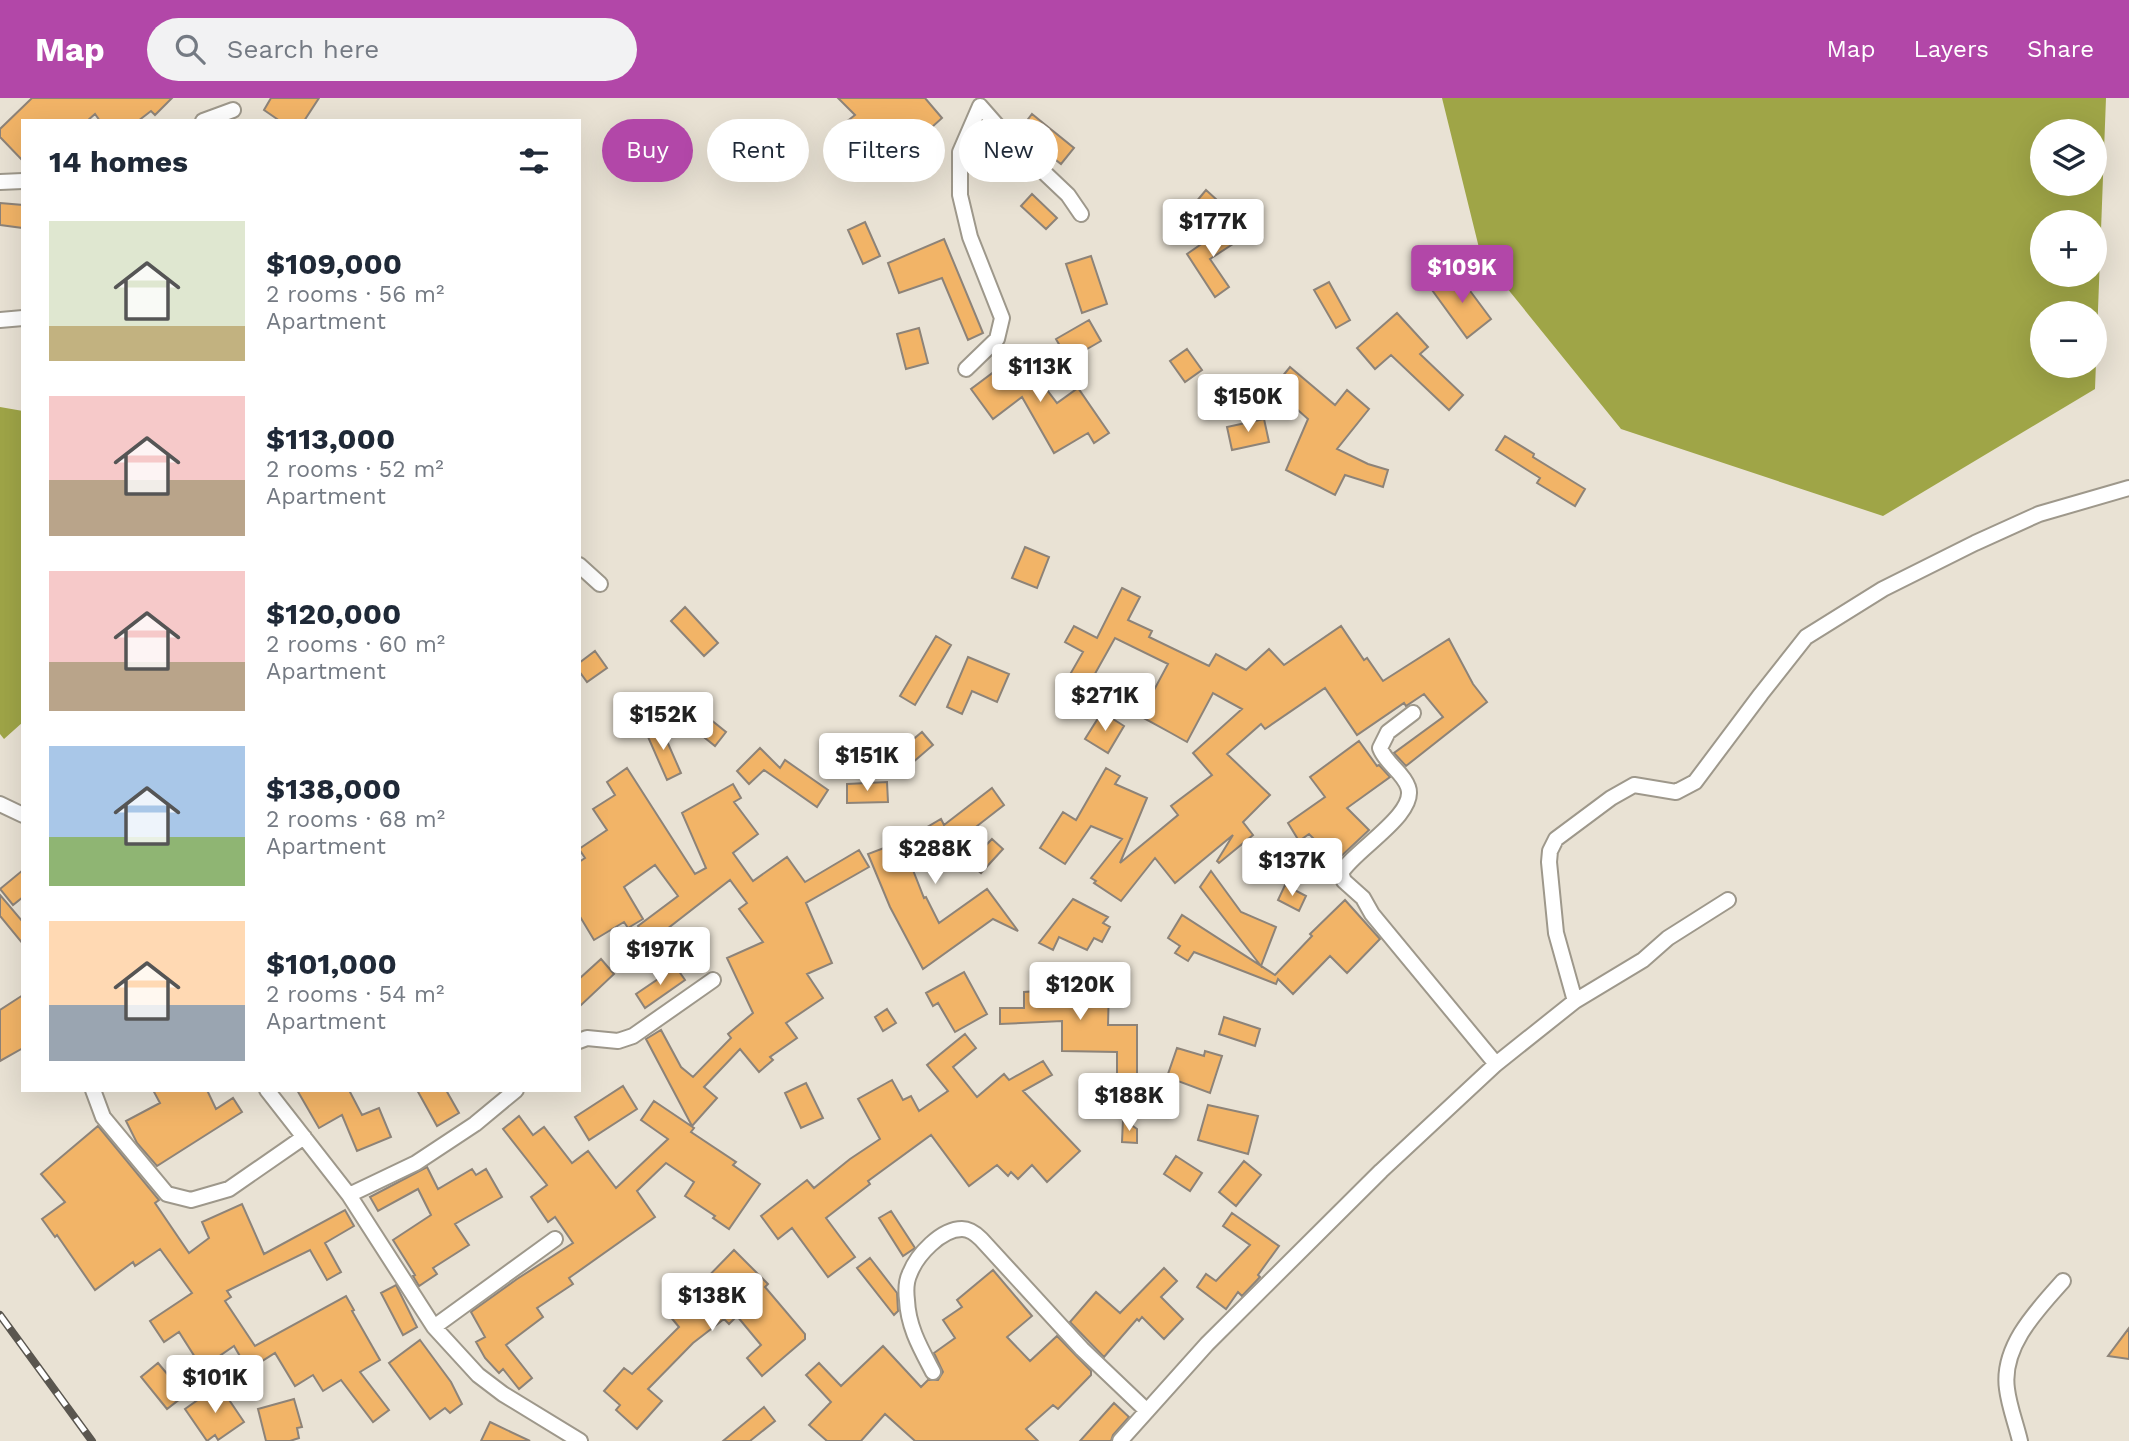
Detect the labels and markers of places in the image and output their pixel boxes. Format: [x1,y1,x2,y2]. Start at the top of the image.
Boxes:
pin: $177K [1164,200,1262,259]
pin: $109K [1413,246,1511,305]
pin: $113K [991,344,1089,404]
pin: $150K [1199,374,1297,434]
pin: $271K [1056,674,1154,733]
pin: $152K [614,692,712,752]
pin: $151K [818,734,916,793]
pin: $288K [886,826,984,886]
pin: $137K [1243,838,1341,898]
pin: $197K [611,928,709,987]
pin: $120K [1031,962,1129,1022]
pin: $188K [1080,1074,1178,1133]
pin: $138K [663,1274,761,1333]
pin: $101K [166,1356,264,1415]

